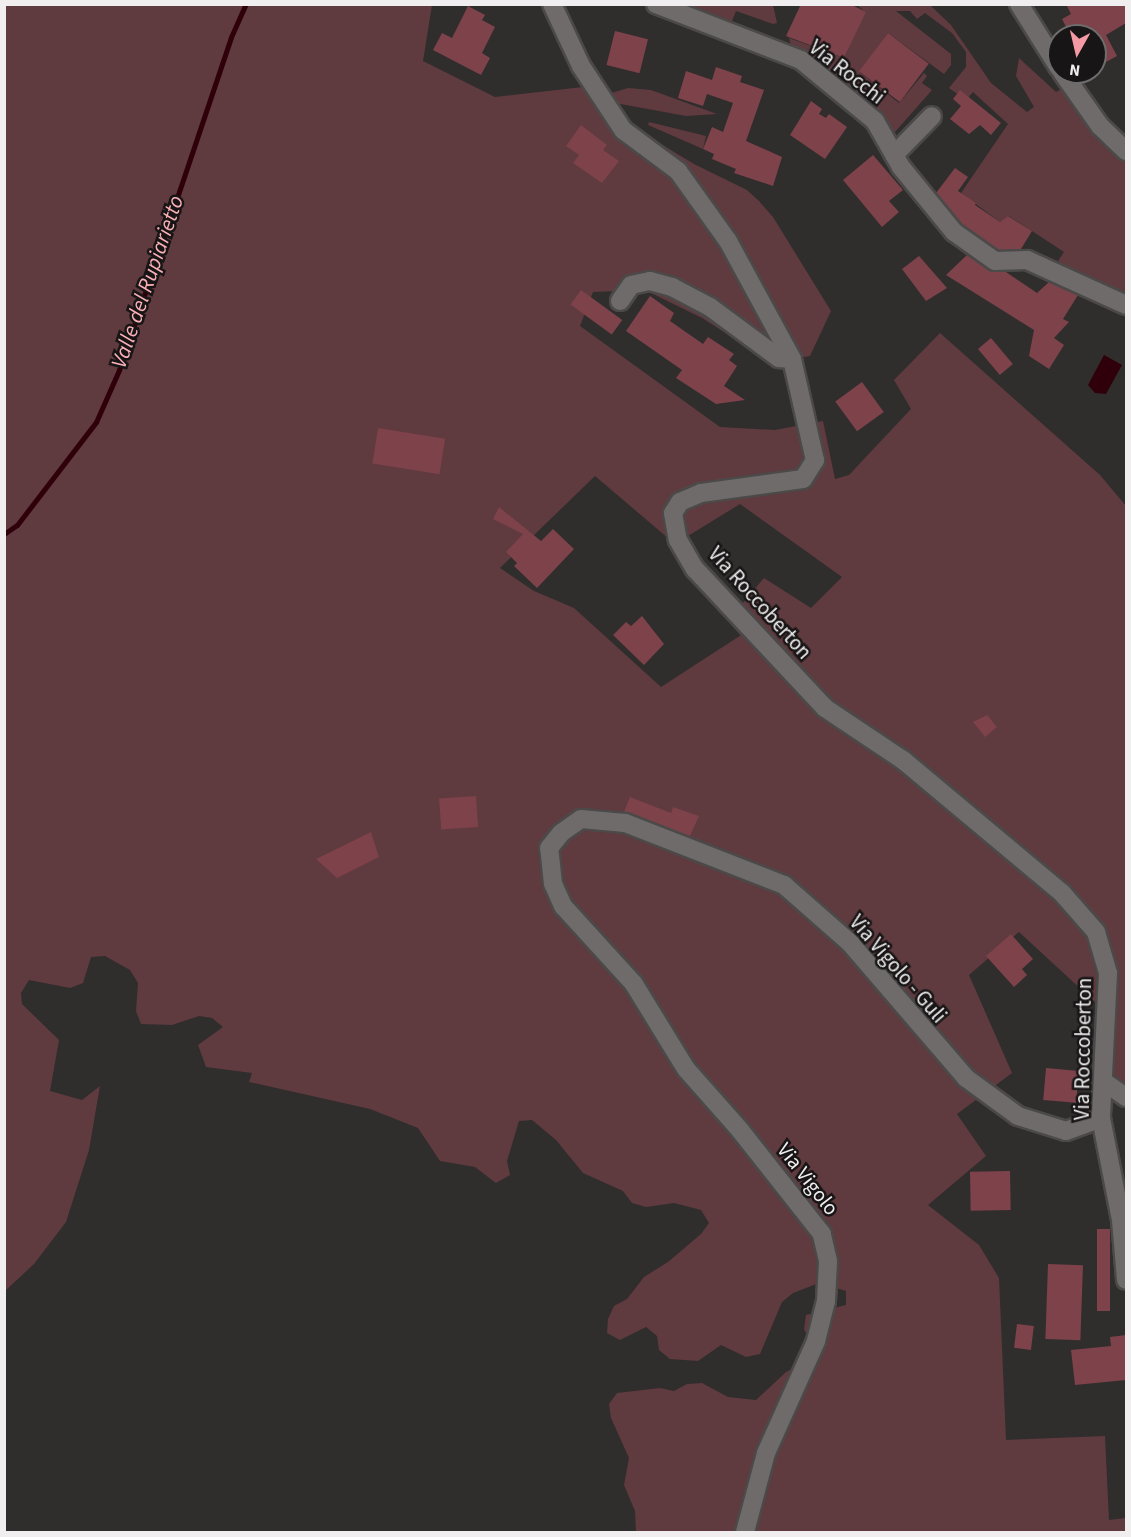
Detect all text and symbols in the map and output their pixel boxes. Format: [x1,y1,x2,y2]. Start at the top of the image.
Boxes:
north arrow [1047,24,1107,84]
street label: Via Rocchi [804,35,890,109]
text: N [1068,58,1082,81]
water label: Valle del Rupiarietto [106,192,190,372]
street label: Via Roccoberton [703,542,817,664]
street label: Via Vigolo - Guli [844,910,952,1028]
street label: Via Roccoberton [1069,978,1097,1120]
street label: Via Vigolo [772,1138,844,1220]

